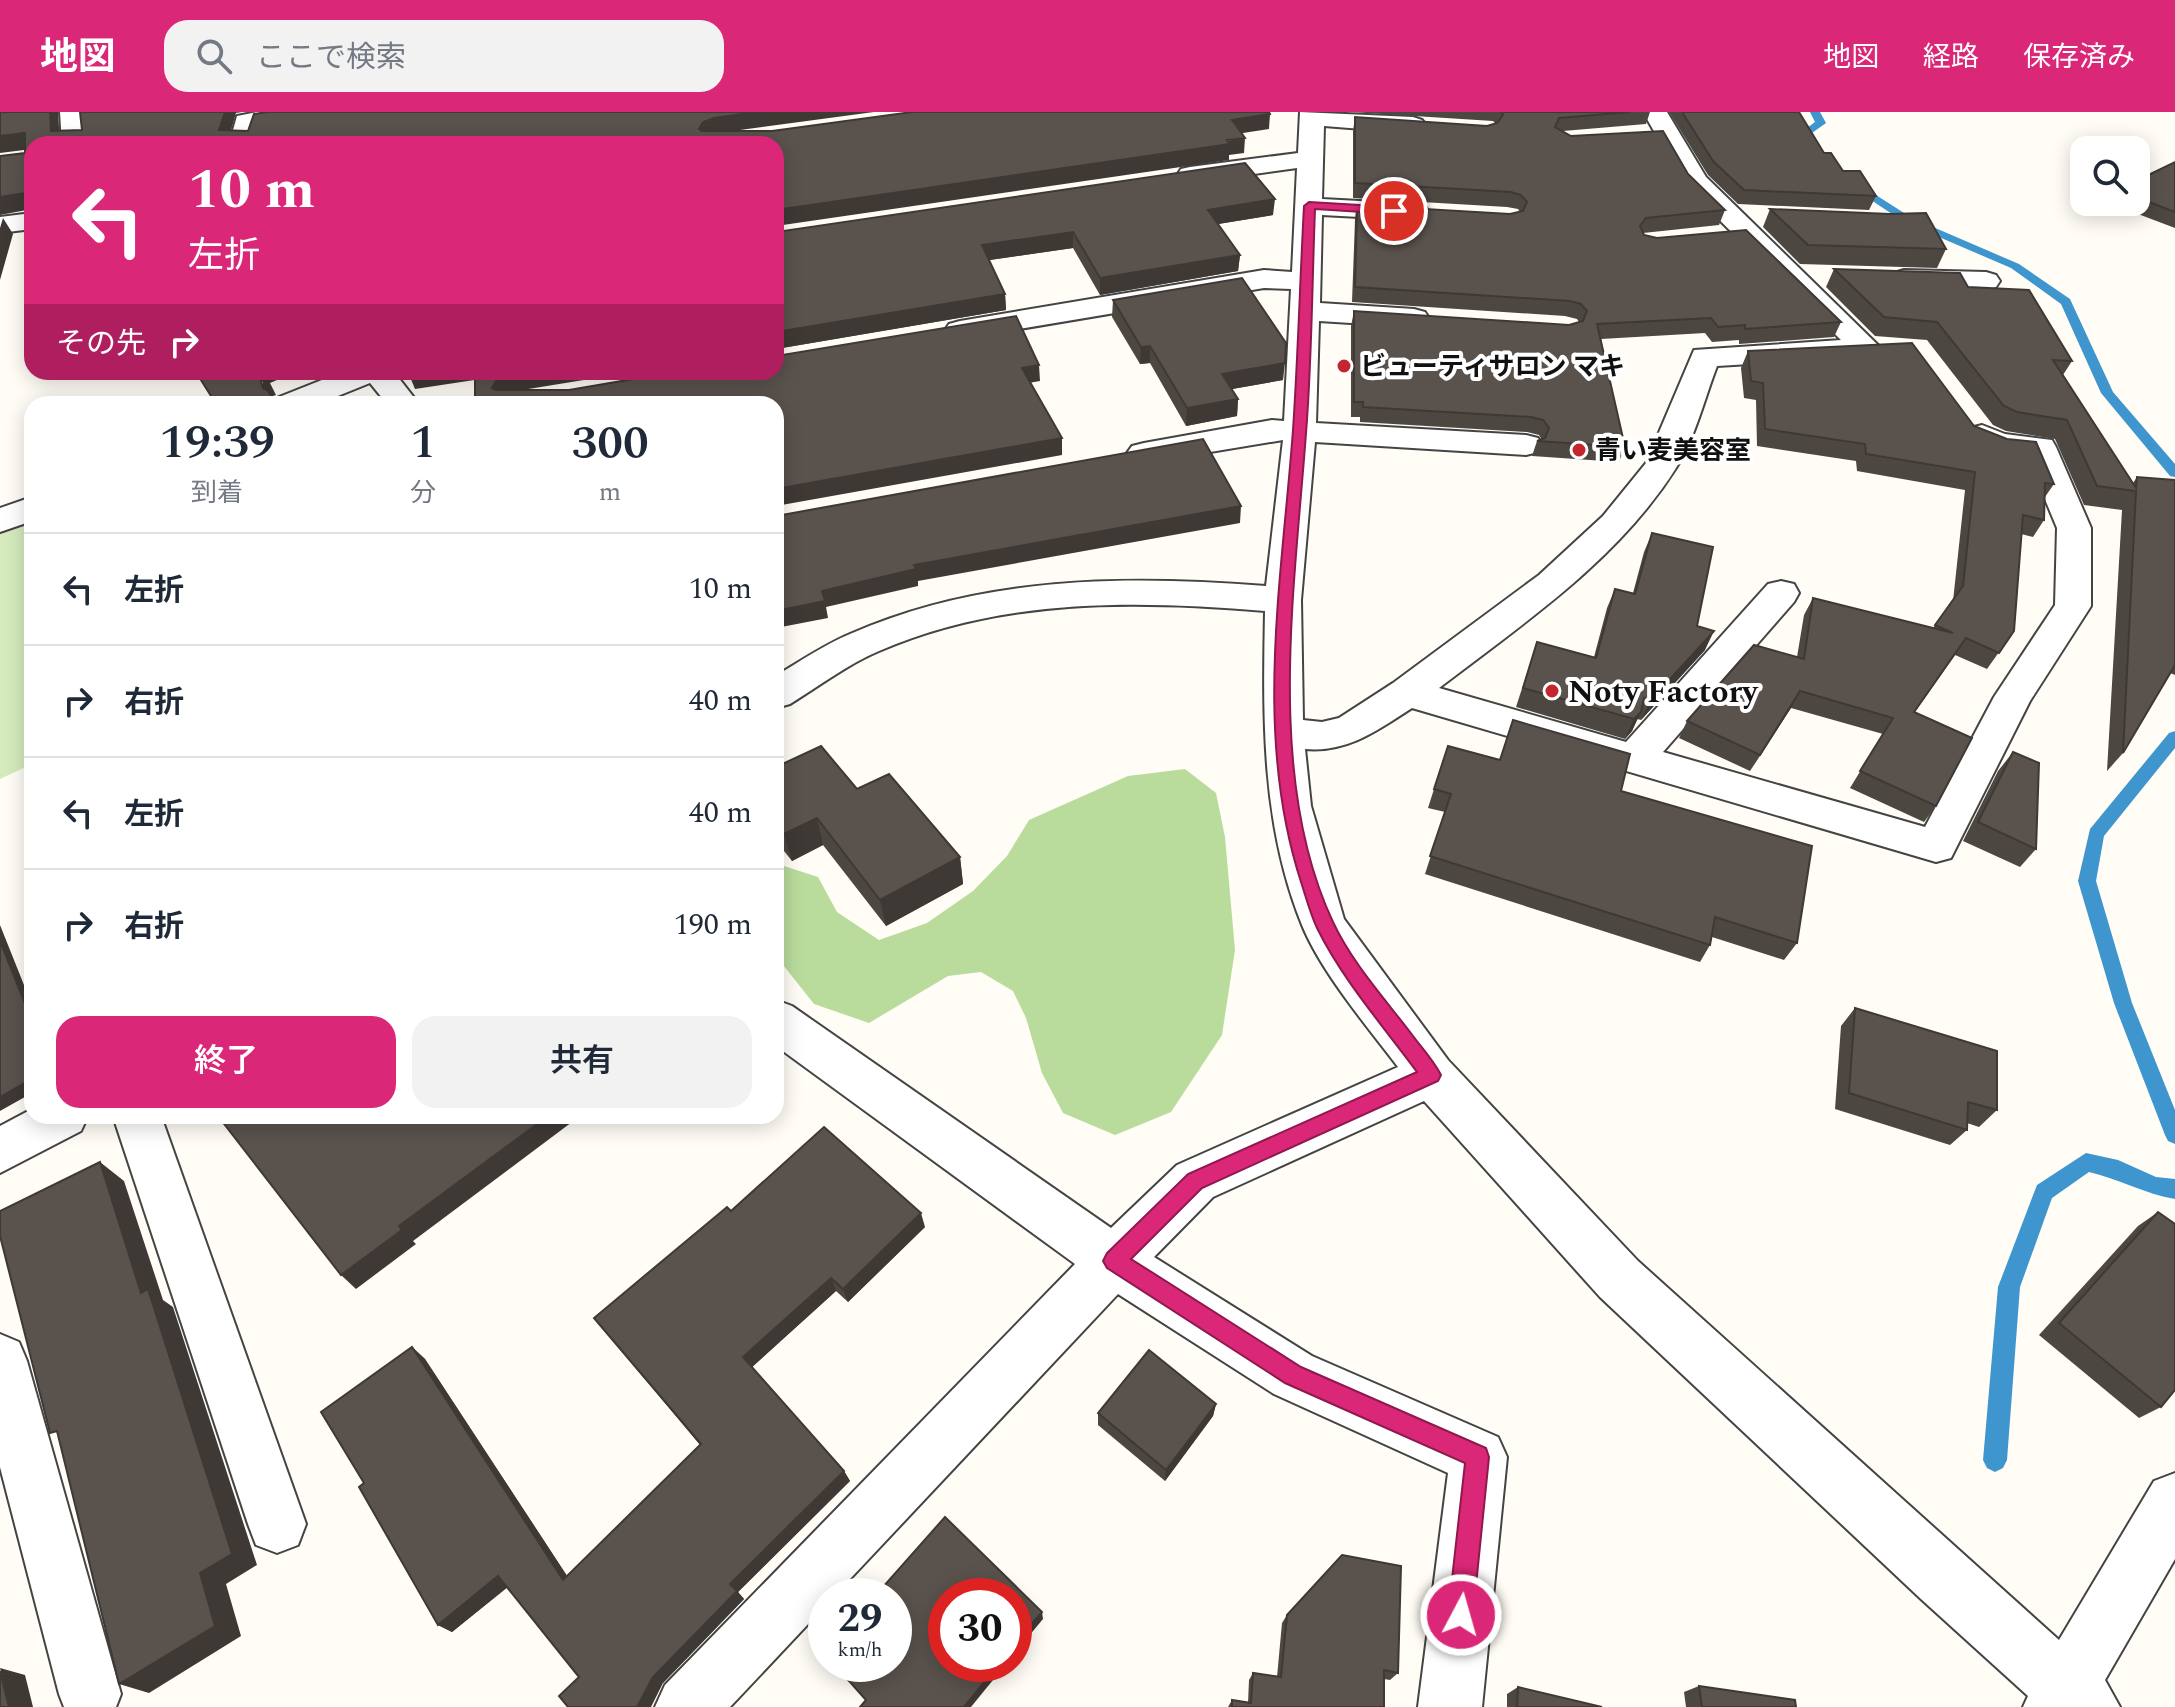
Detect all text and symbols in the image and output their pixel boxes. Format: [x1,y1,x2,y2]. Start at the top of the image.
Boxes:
search box [164,20,724,92]
text: 地図 [40,29,116,87]
icon: search [192,34,236,78]
text: ここで検索 [256,35,406,81]
text: 地図 [1823,36,1879,79]
text: 経路 [1923,36,1979,79]
text: 保存済み [2023,36,2135,79]
map controls [2070,136,2150,216]
button: search [2070,136,2150,216]
text: 10 m [188,148,315,233]
icon: left [56,168,160,272]
pin [1360,177,1428,245]
icon: arrive [1372,189,1416,233]
text: 左折 [188,229,260,284]
icon: right [162,320,206,364]
text: その先 [56,321,146,367]
place label: ビューティサロン マキ [1360,347,1625,387]
marker: ビューティサロン マキ [1335,357,1353,375]
text: 19:39 [159,406,275,479]
text: 1 [410,406,436,479]
text: 300 [571,407,649,480]
place label: 青い麦美容室 [1595,431,1751,471]
marker: 青い麦美容室 [1570,441,1588,459]
text: m [599,472,621,512]
text: 到着 [191,473,243,513]
text: 分 [410,473,436,513]
text: 10 m [689,566,752,612]
icon: left [56,567,100,611]
text: 左折 [124,568,184,614]
place label: Noty Factory [1568,668,1759,717]
text: 40 m [689,678,752,724]
icon: right [56,679,100,723]
text: 右折 [124,680,184,726]
marker: Noty Factory [1543,682,1561,700]
text: 40 m [689,790,752,836]
icon: left [56,791,100,835]
text: 左折 [124,792,184,838]
text: 190 m [674,902,752,948]
icon: right [56,903,100,947]
text: 右折 [124,904,184,950]
button: 終了 [56,1016,396,1108]
button: 共有 [412,1016,752,1108]
position arrow [1419,1573,1503,1657]
speed limit sign: 30 [928,1578,1032,1682]
text: 29 [838,1589,882,1650]
text: km/h [838,1635,883,1665]

